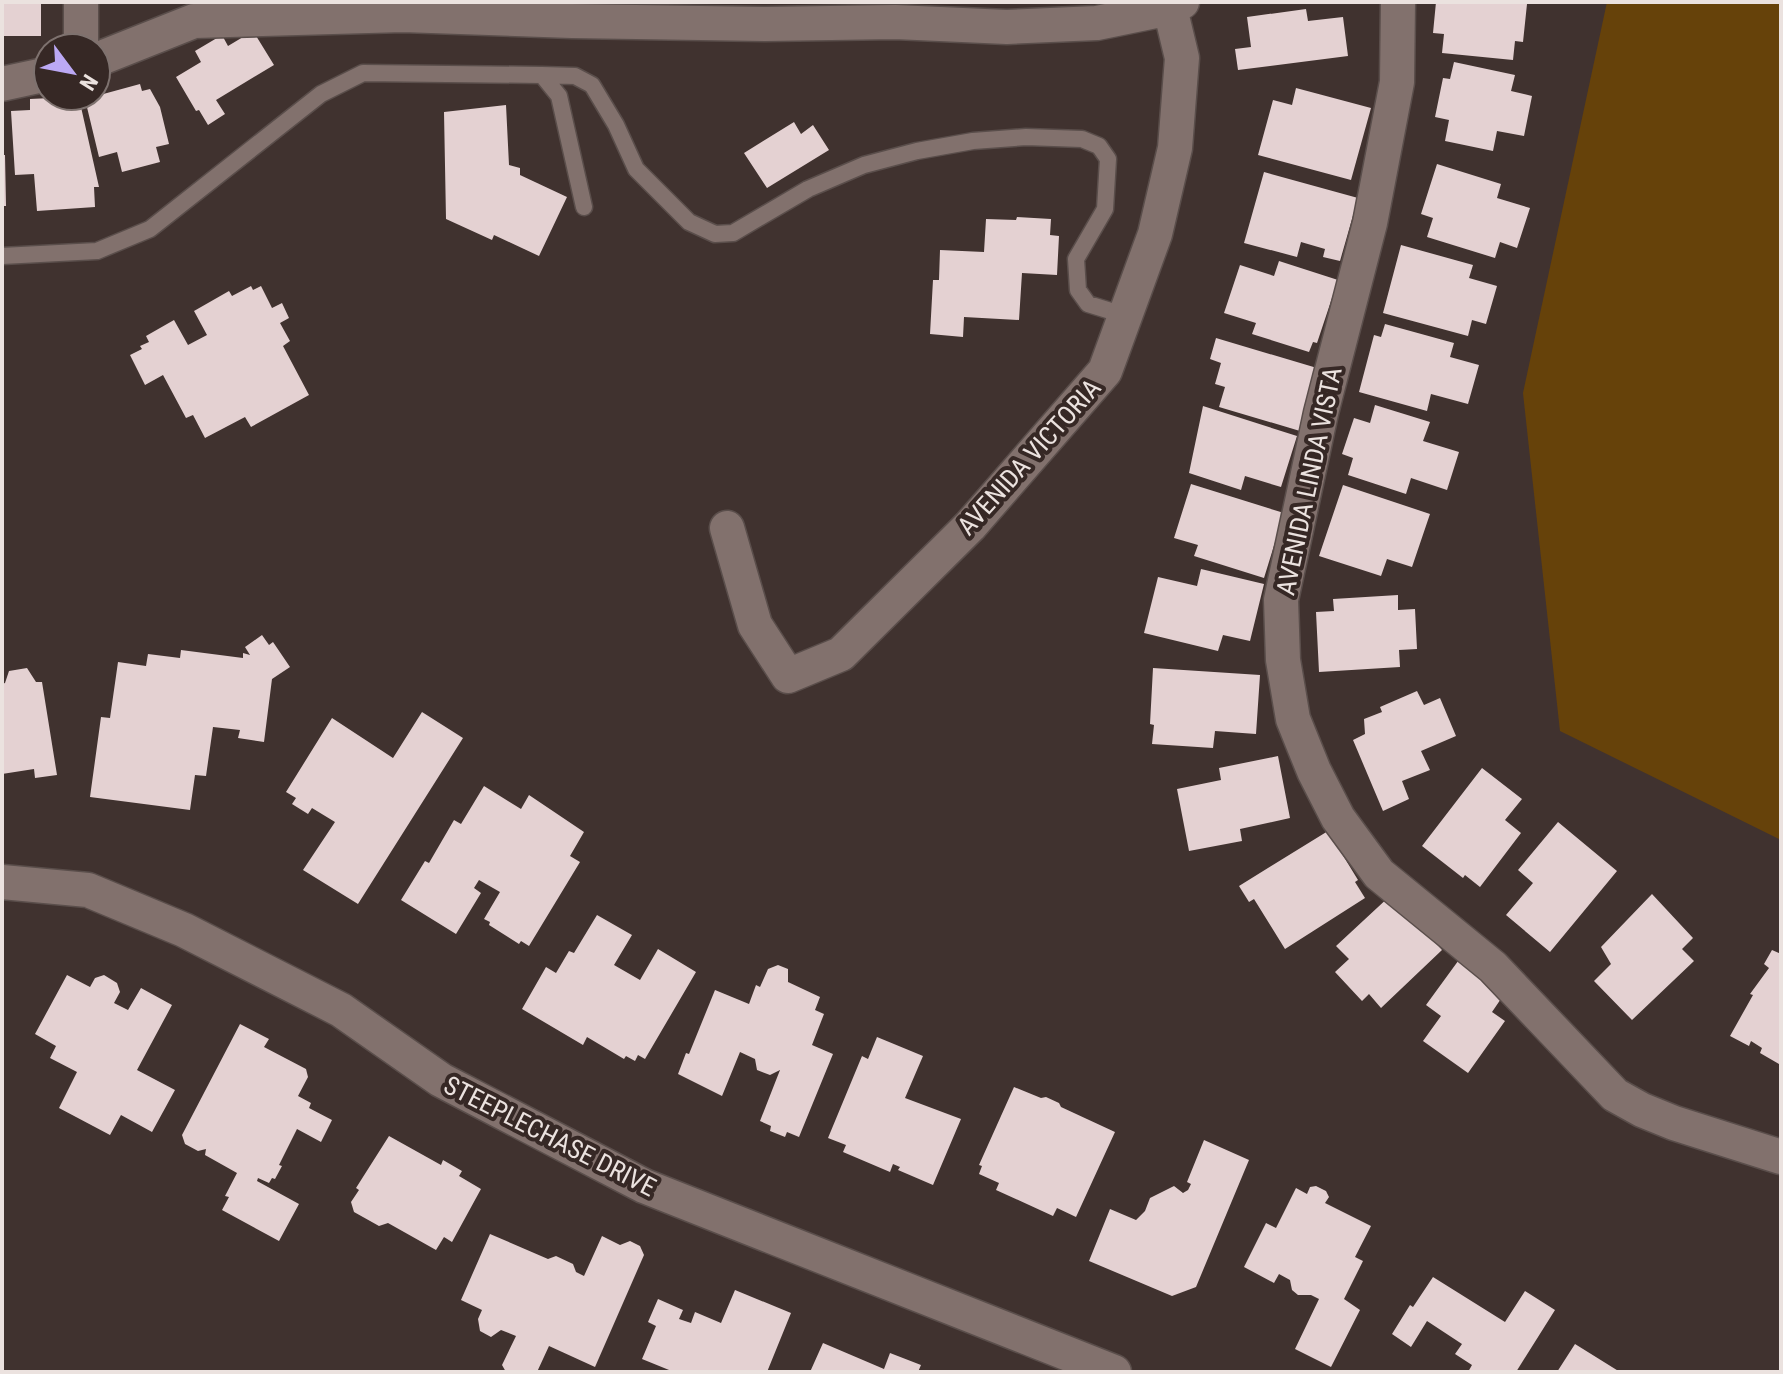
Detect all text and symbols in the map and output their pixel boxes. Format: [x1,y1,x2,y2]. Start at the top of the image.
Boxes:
north arrow [32,32,112,112]
text: N [74,70,103,95]
street label: AVENIDA LINDA VISTA [1270,364,1348,598]
street label: AVENIDA VICTORIA [951,373,1107,541]
street label: STEEPLECHASE DRIVE [439,1070,661,1202]

